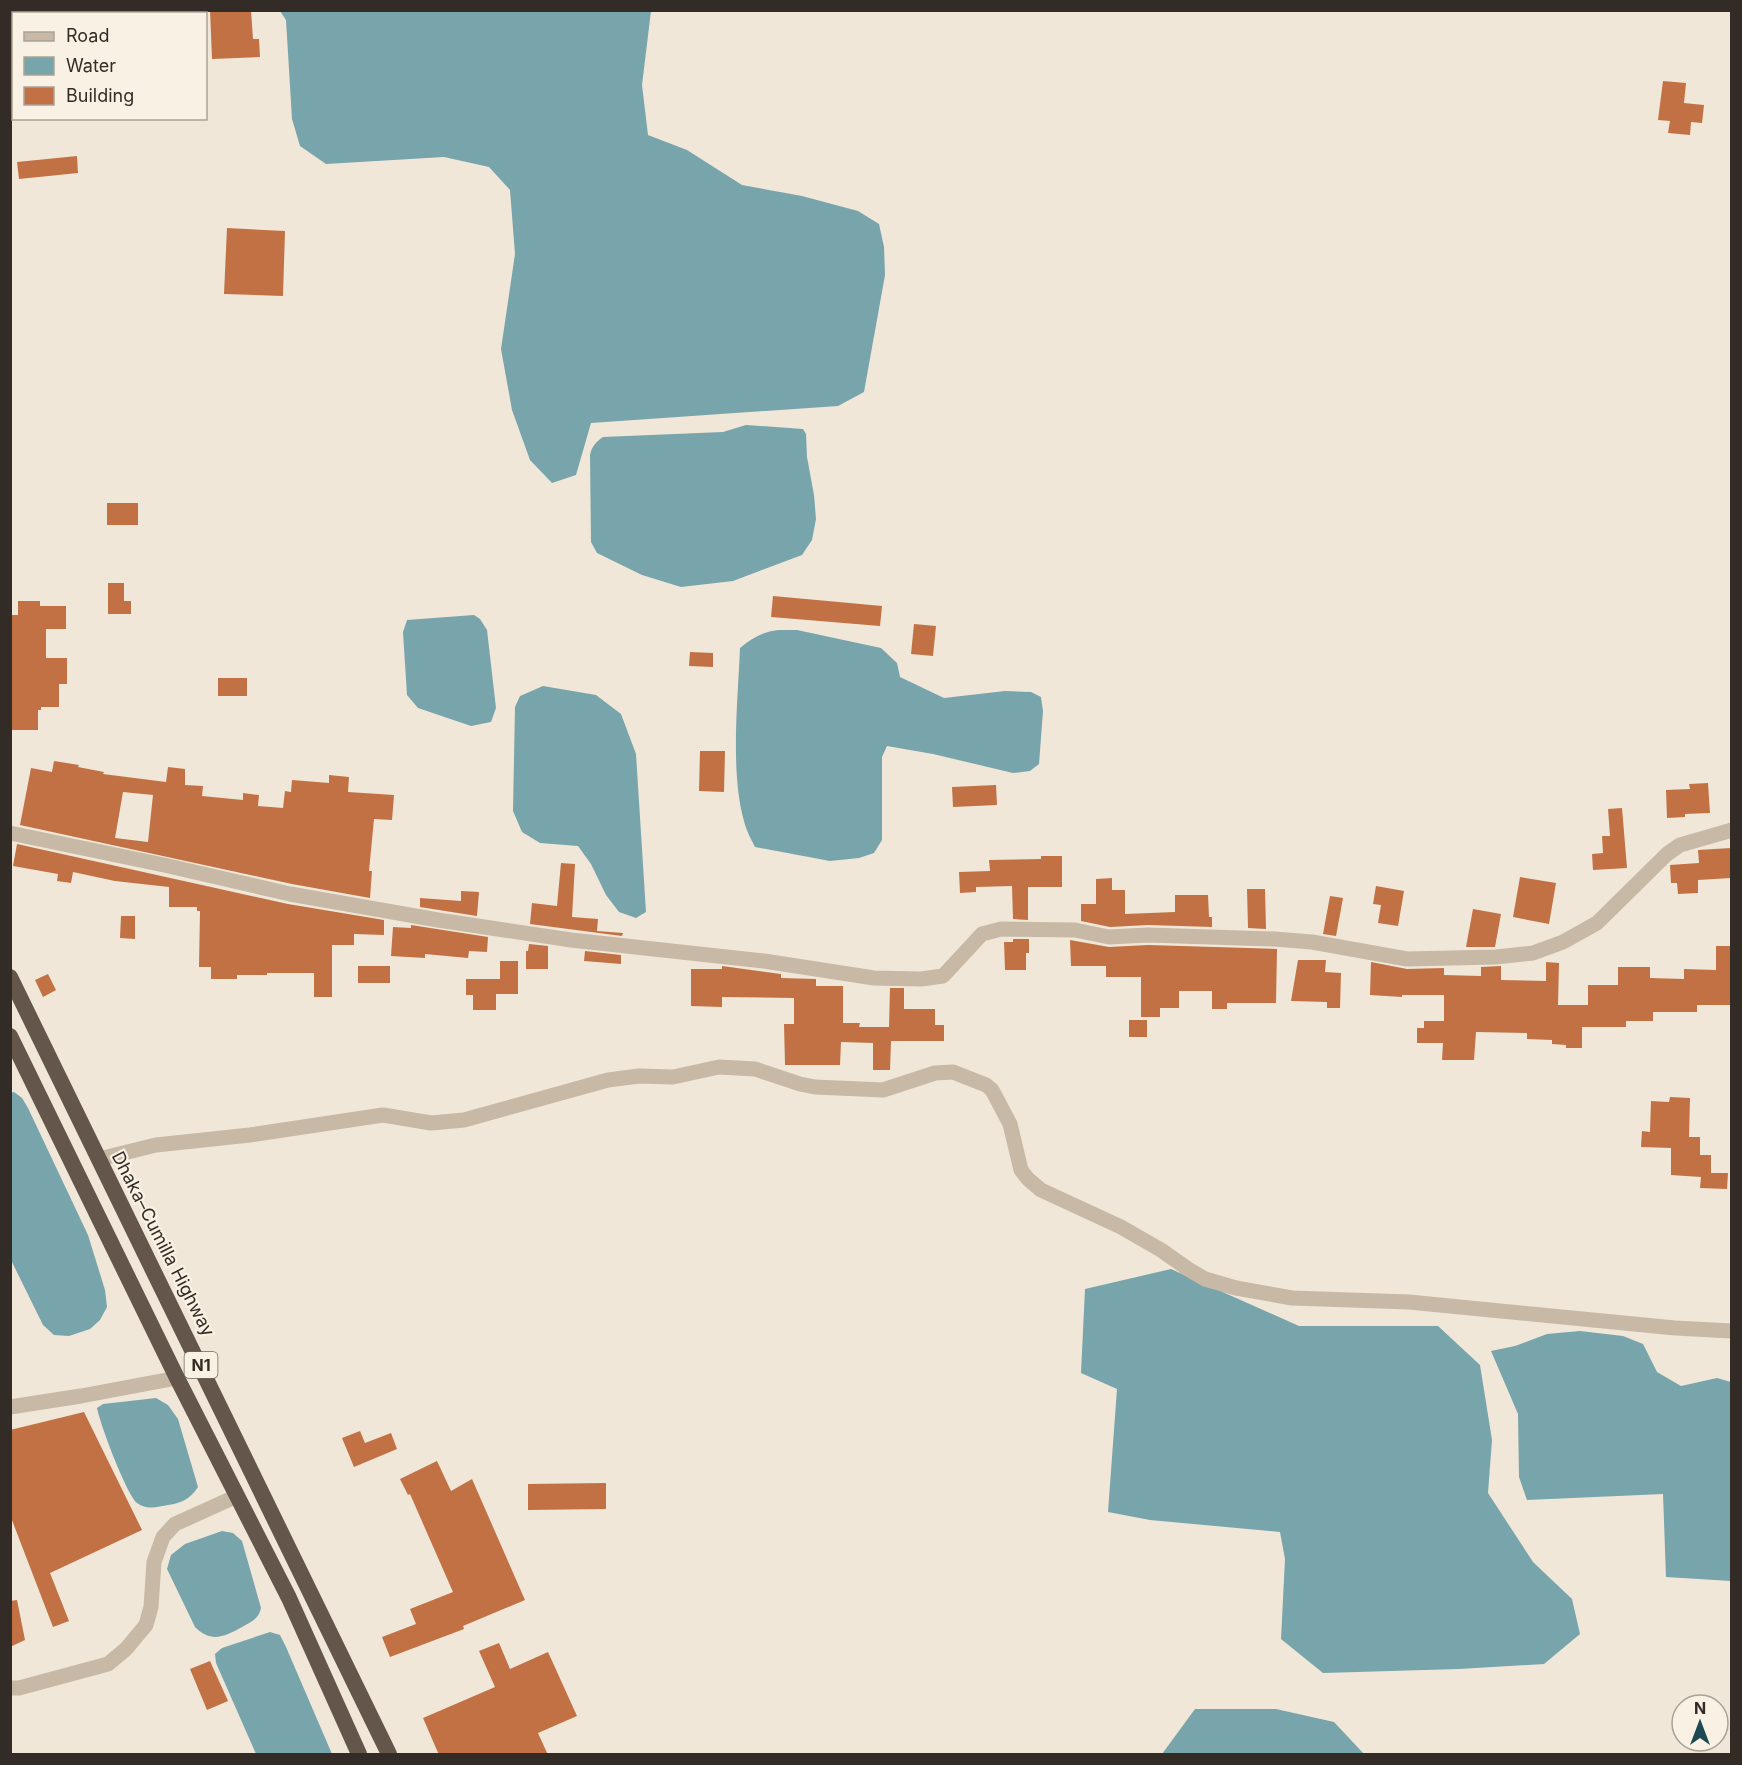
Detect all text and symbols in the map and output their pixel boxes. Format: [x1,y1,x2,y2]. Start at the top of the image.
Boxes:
legend [12,12,207,120]
text: Road [66,25,109,46]
text: Water [66,55,116,76]
text: Building [66,85,134,106]
street label: Dhaka–Cumilla Highway [108,1148,219,1340]
road number: N1 [184,1352,218,1378]
north arrow [1670,1693,1730,1753]
text: N [1694,1698,1706,1718]

